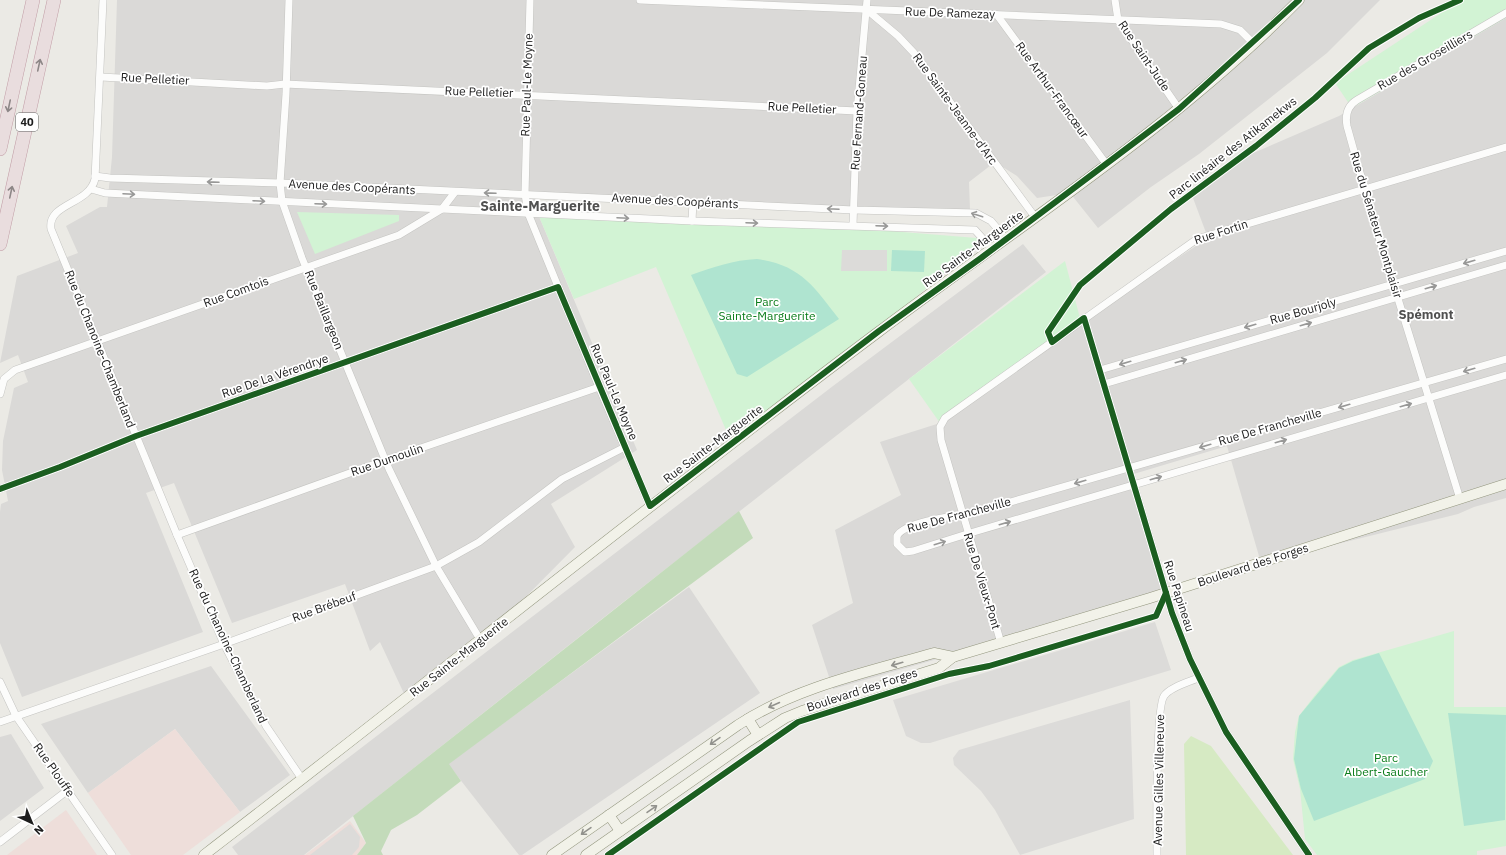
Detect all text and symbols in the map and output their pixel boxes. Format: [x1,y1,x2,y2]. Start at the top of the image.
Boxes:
street label: Rue De Ramezay [905,3,995,22]
street label: Rue Saint-Jude [1115,18,1174,94]
street label: Rue des Groseilliers [1375,26,1475,93]
street label: Rue Paul-Le Moyne [517,33,536,137]
street label: Rue Arthur-Francœur [1012,39,1093,141]
street label: Rue Sainte-Jeanne-d'Arc [910,50,1001,167]
street label: Rue Fernand-Goneau [847,55,870,171]
one-way arrow [36,59,44,72]
street label: Rue Pelletier [120,69,190,88]
street label: Rue Pelletier [444,83,514,100]
street label: Parc linéaire des Atikamekws [1166,93,1300,202]
street label: Rue Pelletier [767,98,837,117]
one-way arrow [5,100,13,113]
road number: 40 [16,113,38,131]
street label: Rue du Sénateur Montplaisir [1347,150,1406,301]
street label: Avenue des Coopérants [288,176,416,197]
one-way arrow [207,178,220,186]
one-way arrow [8,186,16,199]
one-way arrow [484,189,497,197]
street label: Avenue des Coopérants [611,190,739,211]
one-way arrow [122,191,135,198]
district label: Sainte-Marguerite [480,197,600,215]
one-way arrow [252,198,265,205]
one-way arrow [314,200,327,207]
one-way arrow [827,205,840,212]
street label: Rue Sainte-Marguerite [919,207,1026,290]
one-way arrow [970,211,983,218]
one-way arrow [616,214,629,221]
street label: Rue Fortin [1192,216,1250,247]
one-way arrow [745,219,758,226]
one-way arrow [875,223,888,230]
one-way arrow [1462,259,1475,266]
street label: Rue du Chanoine-Chamberland [62,268,139,430]
street label: Rue Baillargeon [302,268,347,352]
street label: Rue Comtois [201,273,271,310]
one-way arrow [1424,283,1437,290]
park label: Parc Sainte-Marguerite [719,294,816,323]
street label: Rue Bourjoly [1268,294,1338,327]
district label: Spémont [1398,306,1454,323]
one-way arrow [1299,320,1312,327]
one-way arrow [1244,323,1257,330]
street label: Rue Paul-Le Moyne [587,341,642,443]
street label: Rue De La Vérendrye [219,350,331,401]
one-way arrow [1175,357,1188,364]
one-way arrow [1119,360,1132,367]
one-way arrow [1462,367,1475,374]
street label: Rue Sainte-Marguerite [660,401,766,486]
one-way arrow [1399,401,1412,408]
one-way arrow [1337,403,1350,410]
street label: Rue De Francheville [1216,404,1324,448]
one-way arrow [1274,437,1287,444]
street label: Rue Dumoulin [349,440,425,479]
one-way arrow [1199,443,1212,450]
one-way arrow [1149,474,1162,481]
one-way arrow [1074,479,1087,486]
street label: Rue De Francheville [905,493,1013,536]
one-way arrow [998,519,1011,526]
street label: Rue De Vieux-Pont [961,531,1004,631]
one-way arrow [934,539,947,546]
street label: Boulevard des Forges [1196,539,1310,590]
street label: Rue Papineau [1161,558,1198,633]
street label: Rue du Chanoine-Chamberland [186,566,271,725]
street label: Rue Brébeuf [290,588,358,625]
street label: Rue Sainte-Marguerite [406,613,511,700]
one-way arrow [891,661,904,668]
street label: Boulevard des Forges [805,664,919,715]
one-way arrow [768,701,780,709]
street label: Avenue Gilles Villeneuve [1150,713,1167,846]
one-way arrow [710,736,721,745]
street label: Rue Plouffe [30,740,79,800]
park label: Parc Albert-Gaucher [1344,750,1428,779]
north arrow [12,803,52,843]
one-way arrow [646,805,657,813]
text: N [31,822,47,838]
one-way arrow [581,827,592,835]

